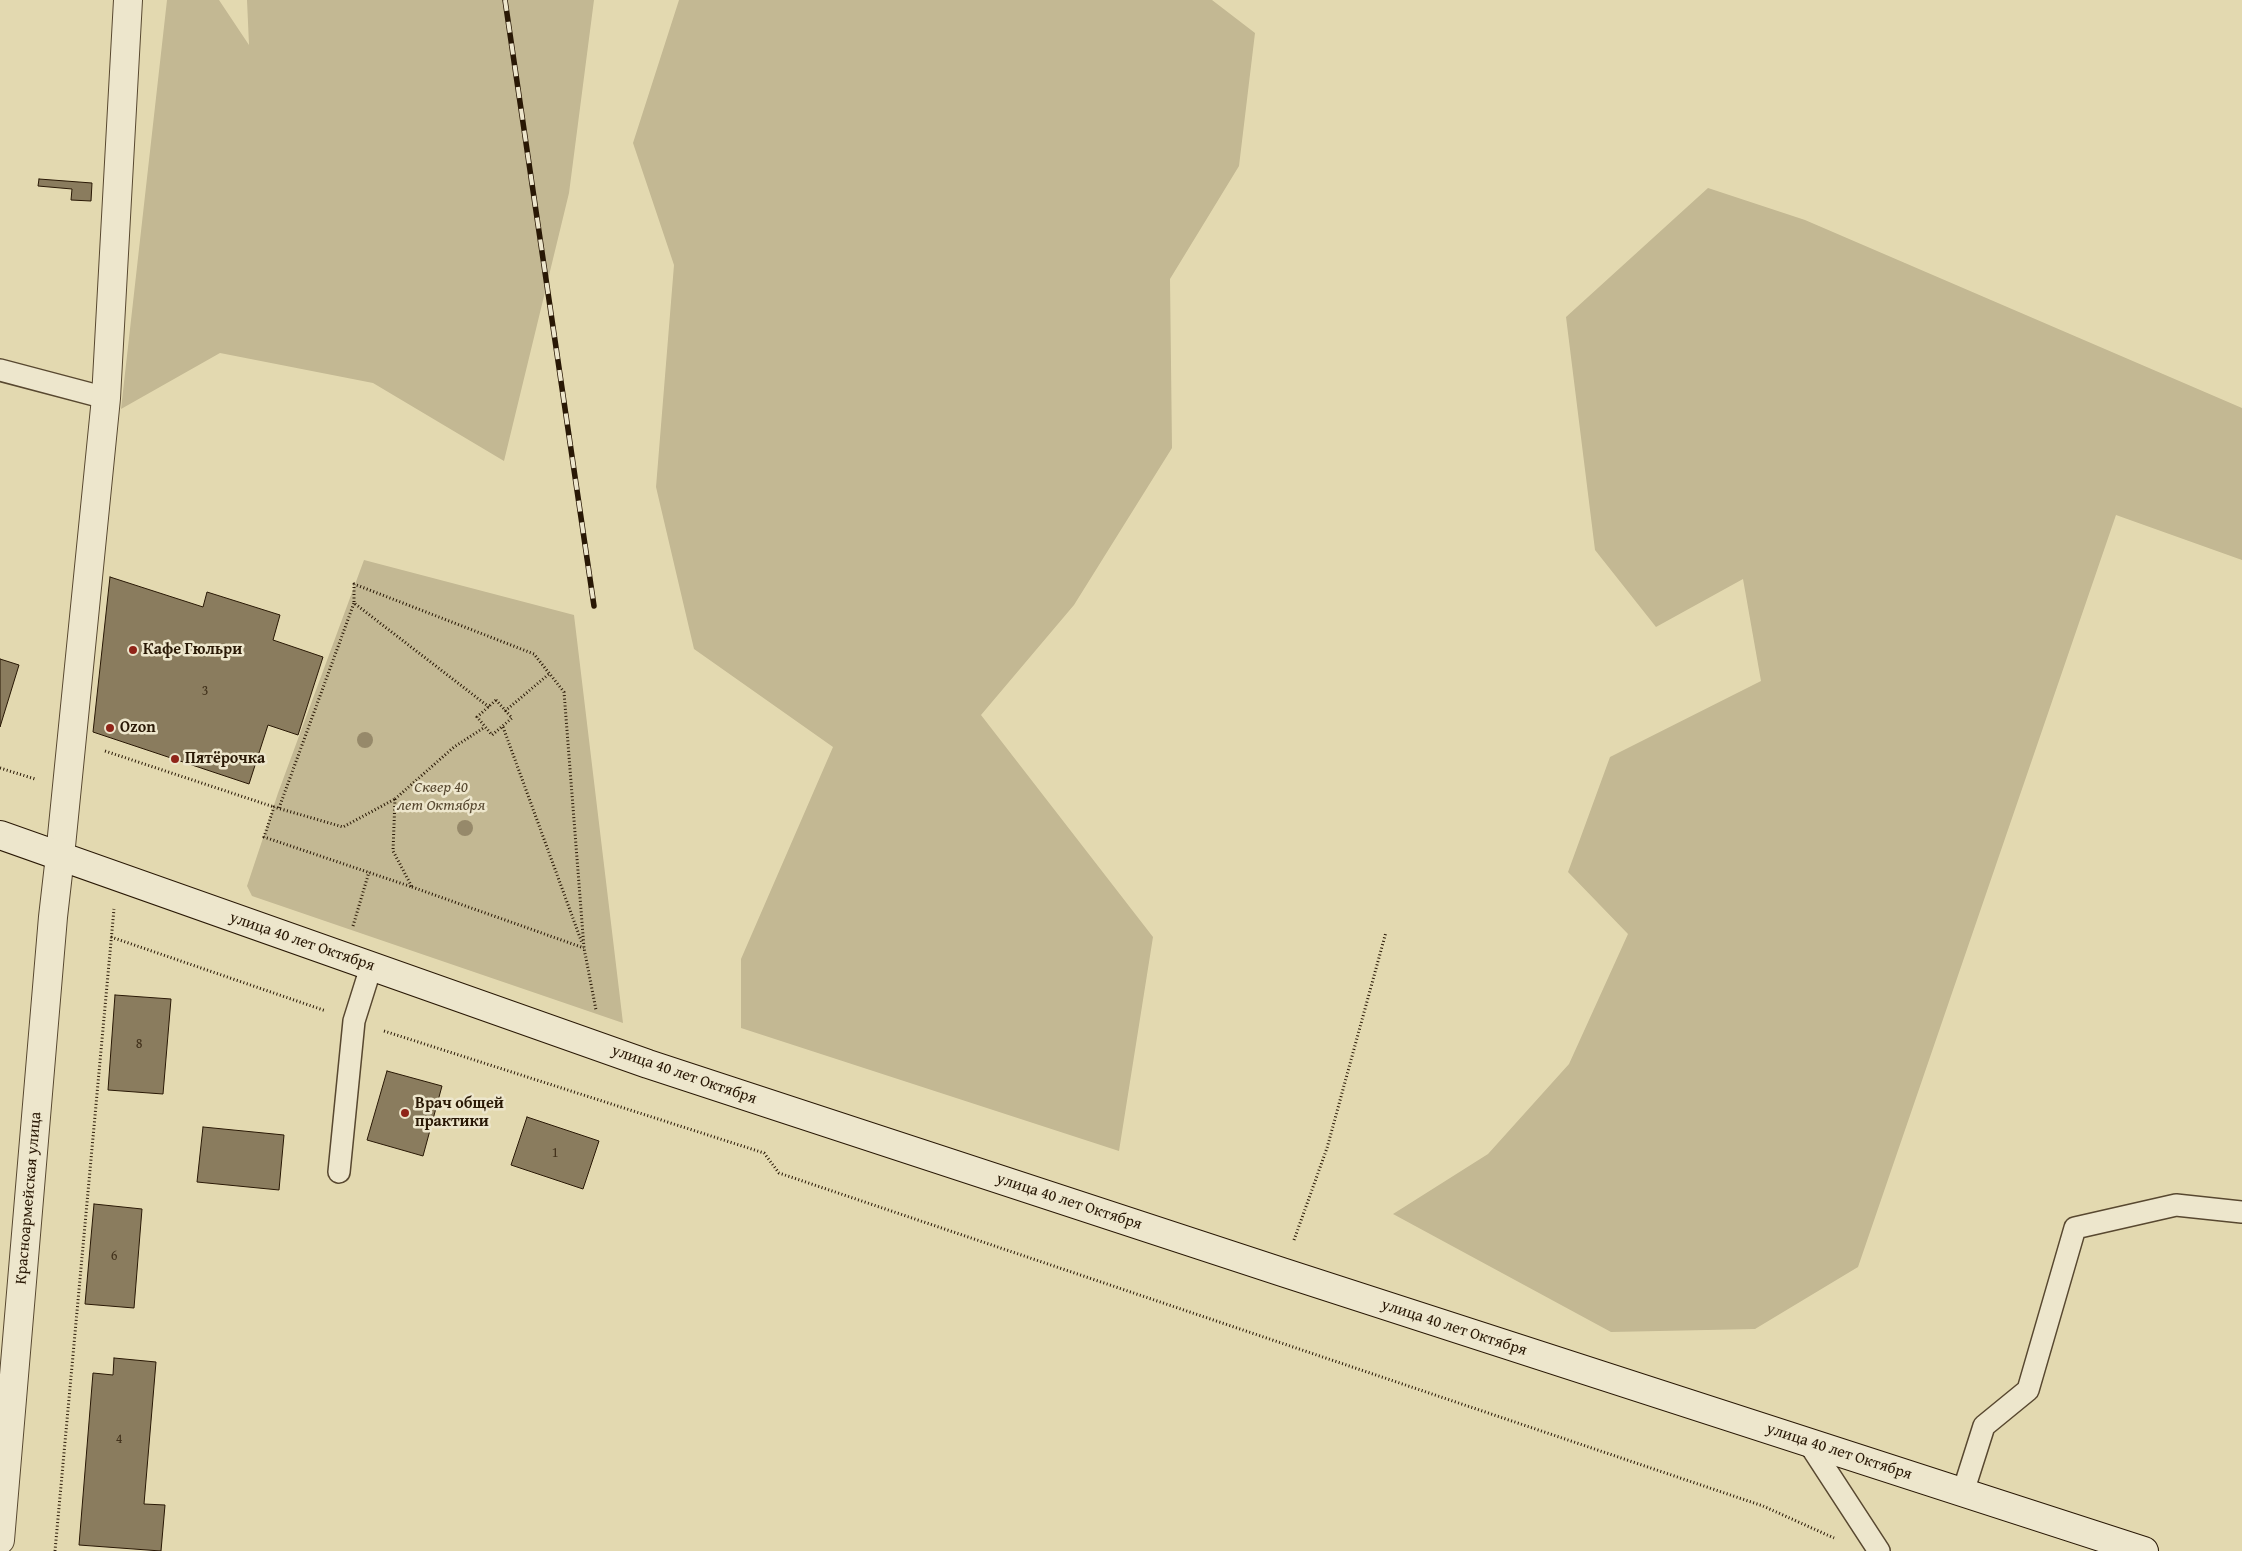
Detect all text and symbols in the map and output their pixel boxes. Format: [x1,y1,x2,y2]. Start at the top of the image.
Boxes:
place label: Кафе Гюльри [143,640,242,660]
marker: Кафе Гюльри [127,644,139,656]
house number: 3 [202,683,208,699]
place label: Ozon [120,718,156,738]
marker: Ozon [104,722,116,734]
place label: Пятёрочка [185,749,265,769]
marker: Пятёрочка [169,753,181,765]
park label: Сквер 40 лет Октября [397,778,485,816]
street label: улица 40 лет Октября [227,908,377,976]
house number: 8 [136,1036,142,1052]
street label: улица 40 лет Октября [609,1041,759,1109]
place label: Врач общей практики [415,1094,504,1132]
marker: Врач общей практики [399,1107,411,1119]
street label: Красноармейская улица [12,1111,46,1285]
house number: 1 [552,1145,558,1161]
street label: улица 40 лет Октября [994,1169,1144,1235]
house number: 6 [111,1248,117,1264]
street label: улица 40 лет Октября [1379,1295,1529,1361]
street label: улица 40 лет Октября [1764,1419,1914,1485]
house number: 4 [116,1431,122,1447]

